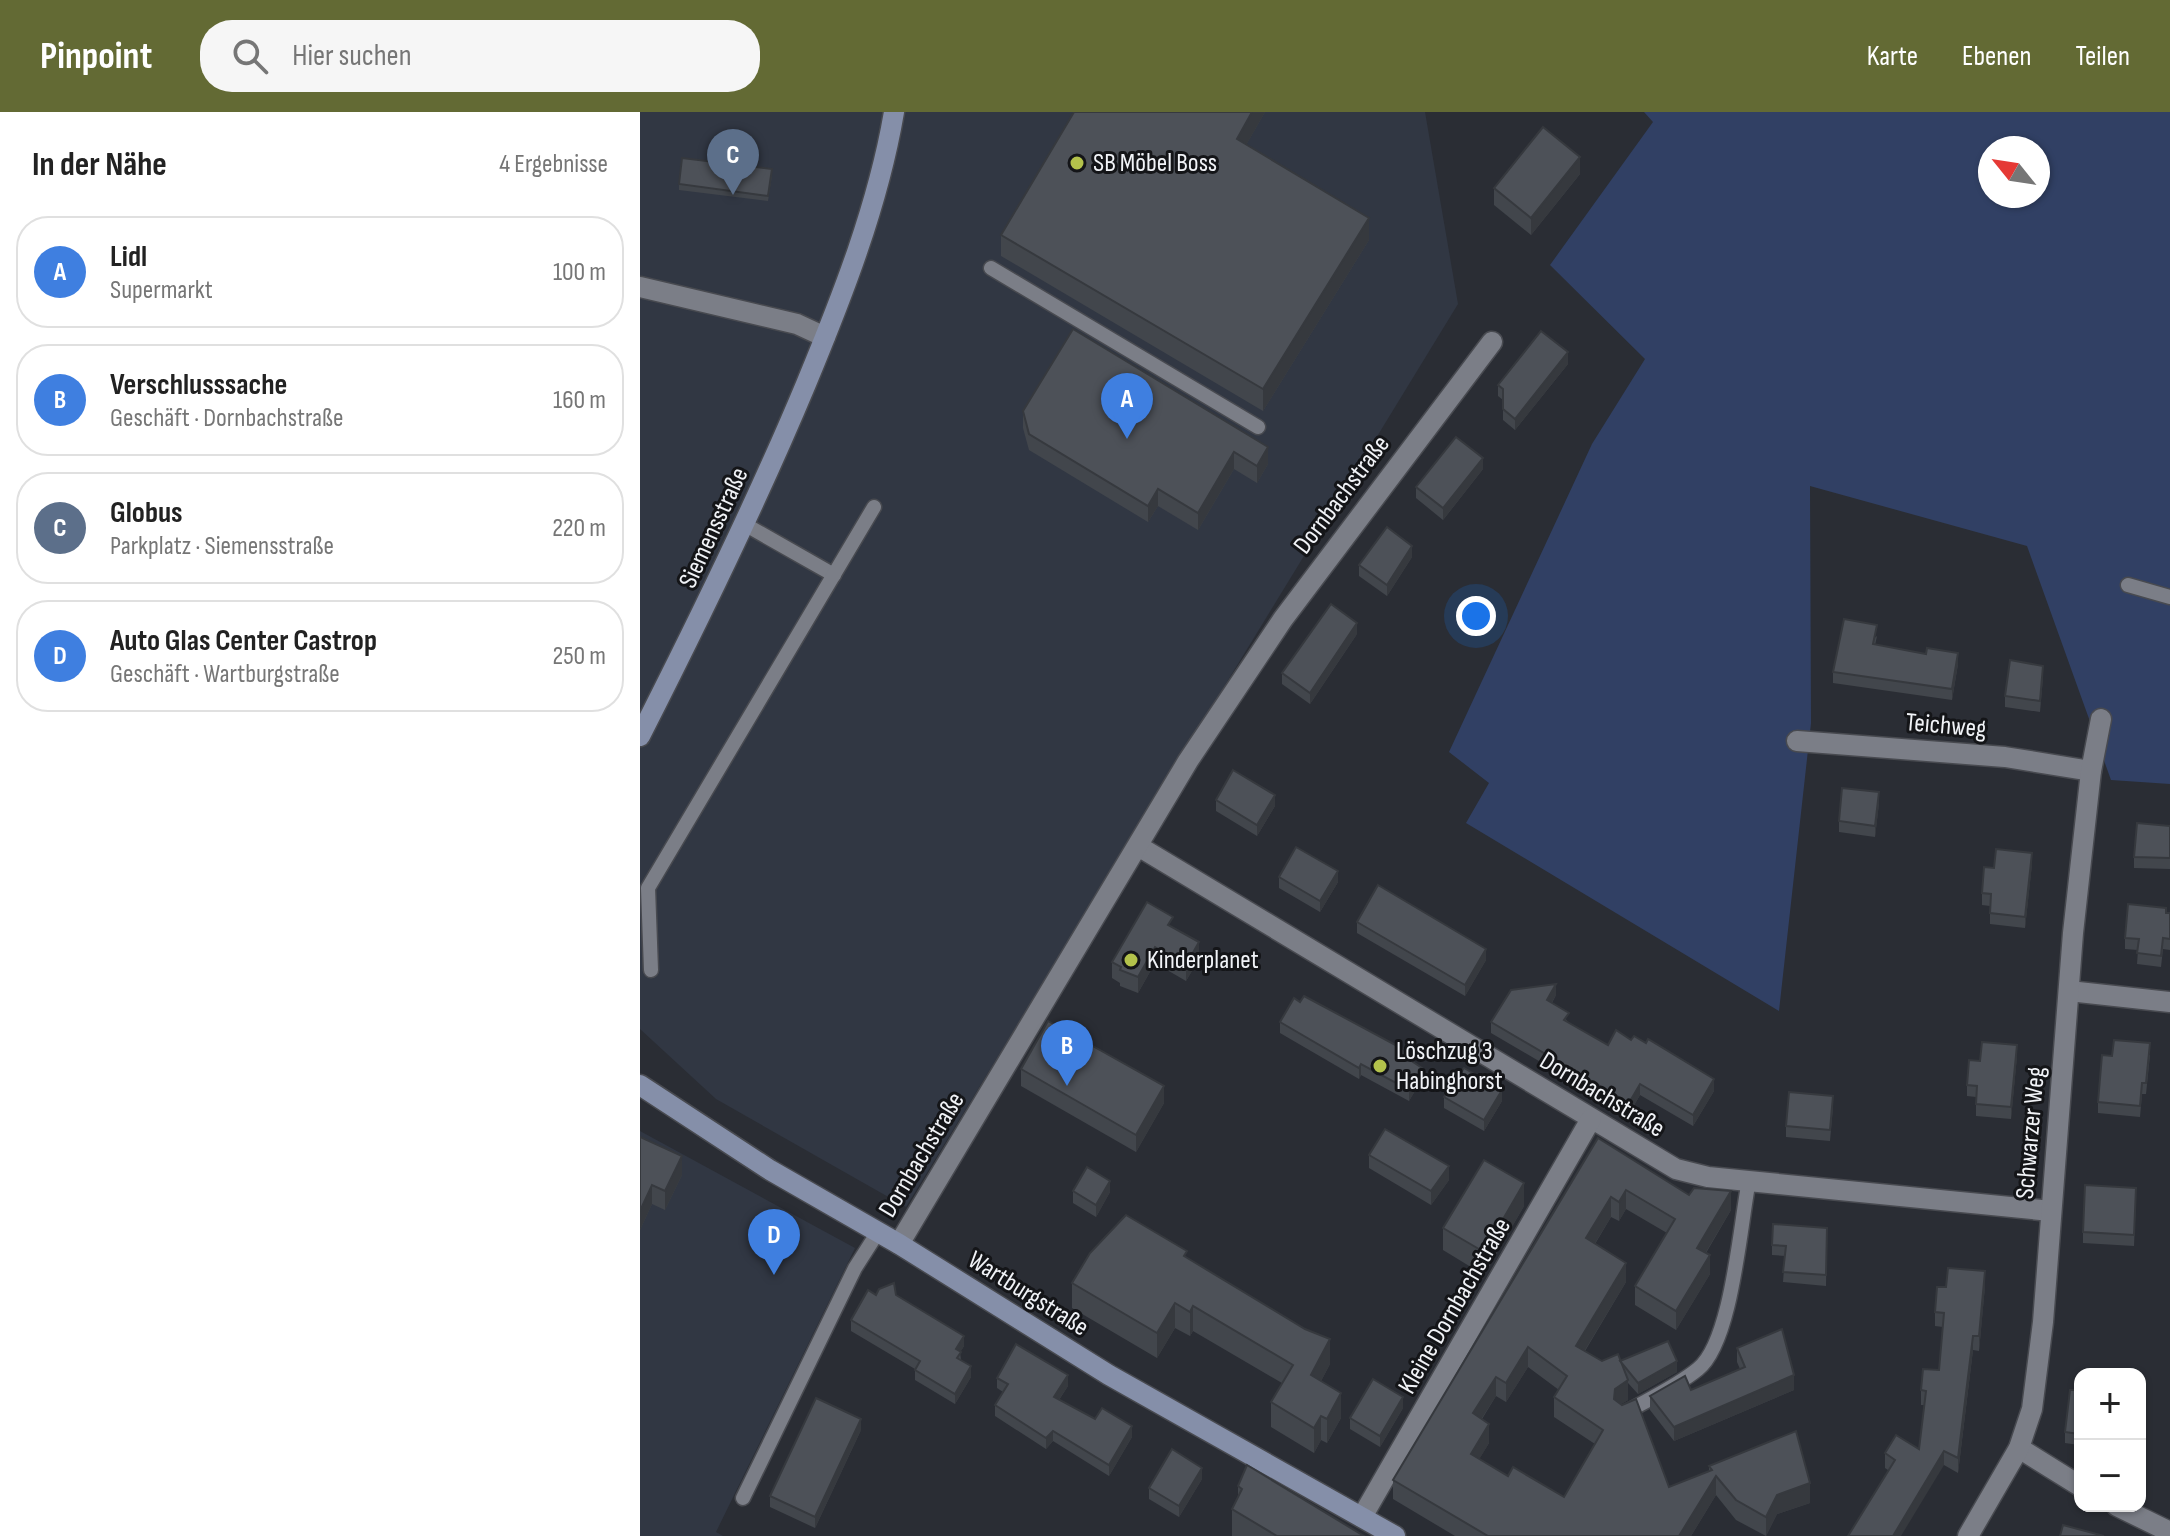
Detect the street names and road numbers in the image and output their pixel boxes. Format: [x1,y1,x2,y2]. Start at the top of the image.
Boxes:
street label: Dornbachstraße [1287,430,1397,560]
street label: Siemensstraße [673,463,755,593]
street label: Teichweg [1904,707,1988,745]
street label: Dornbachstraße [1534,1046,1670,1144]
street label: Schwarzer Weg [2010,1066,2052,1200]
street label: Dornbachstraße [873,1087,971,1223]
street label: Kleine Dornbachstraße [1392,1213,1518,1399]
street label: Wartburgstraße [962,1245,1094,1343]

